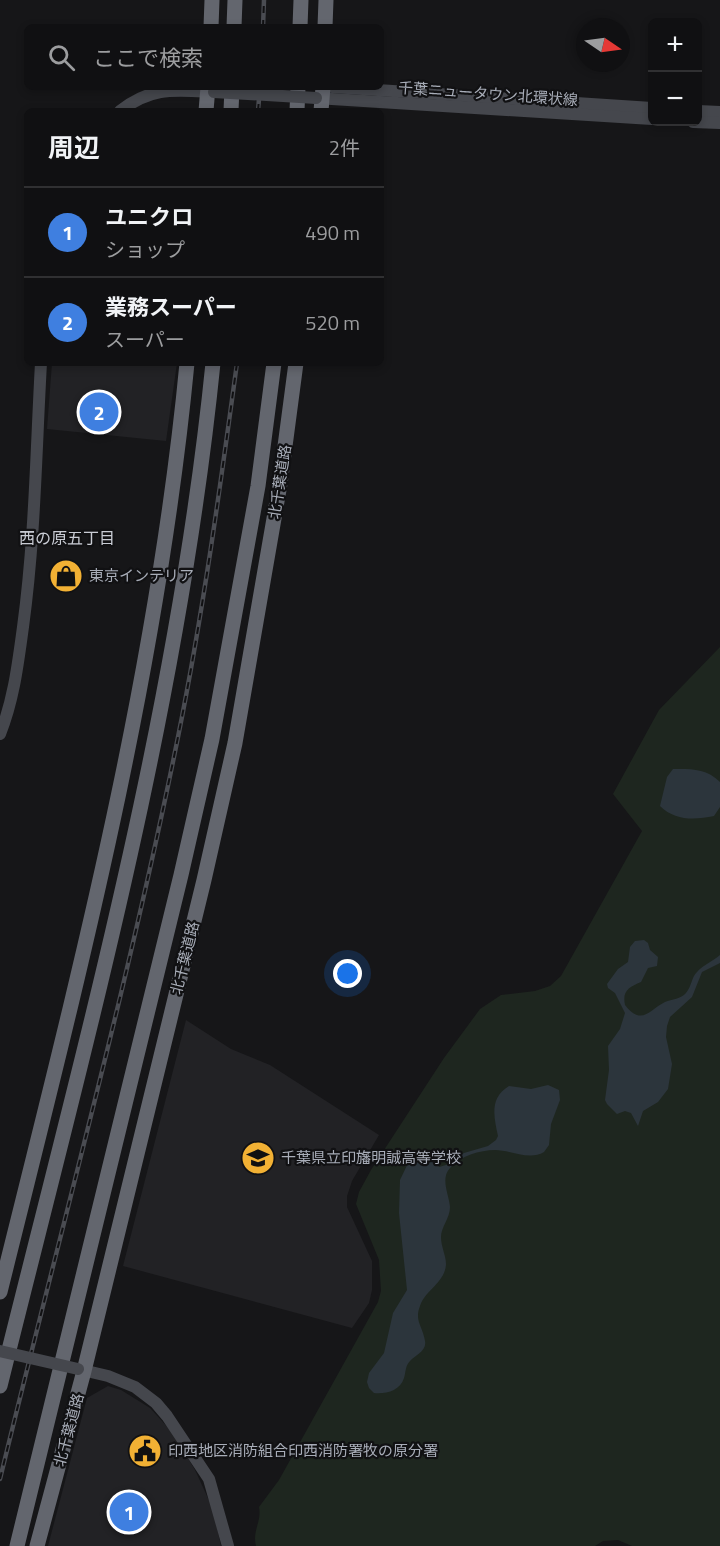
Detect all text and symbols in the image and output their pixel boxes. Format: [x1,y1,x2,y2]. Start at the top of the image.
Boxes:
north arrow [576,18,630,72]
map controls [648,18,702,126]
button: + [648,18,702,72]
search box [24,24,384,90]
icon: search [45,41,78,74]
text: ここで検索 [93,41,203,75]
button: − [648,72,702,126]
street label: 千葉ニュータウン北環状線 [397,76,579,111]
text: 周辺 [48,128,100,167]
text: 2件 [329,132,360,163]
text: ユニクロ [105,200,193,234]
text: 1 [62,217,73,248]
text: 490 m [305,217,360,248]
text: ショップ [105,234,185,265]
text: 業務スーパー [105,290,237,324]
text: 2 [62,307,73,338]
text: 520 m [305,307,360,338]
text: スーパー [105,324,185,355]
pin: 2 [80,390,118,434]
street label: 北千葉道路 [262,443,297,521]
district label: 西の原五丁目 [19,526,115,550]
shop icon: 東京インテリア [48,558,84,594]
place label: 東京インテリア [89,564,194,587]
street label: 北千葉道路 [164,919,205,997]
your location [333,959,362,988]
school or university icon: 千葉県立印旛明誠高等学校 [240,1140,276,1176]
place label: 千葉県立印旛明誠高等学校 [281,1146,461,1169]
street label: 北千葉道路 [48,1391,89,1469]
public building icon: 印西地区消防組合印西消防署牧の原分署 [127,1433,163,1469]
place label: 印西地区消防組合印西消防署牧の原分署 [168,1439,438,1462]
pin: 1 [110,1490,148,1534]

